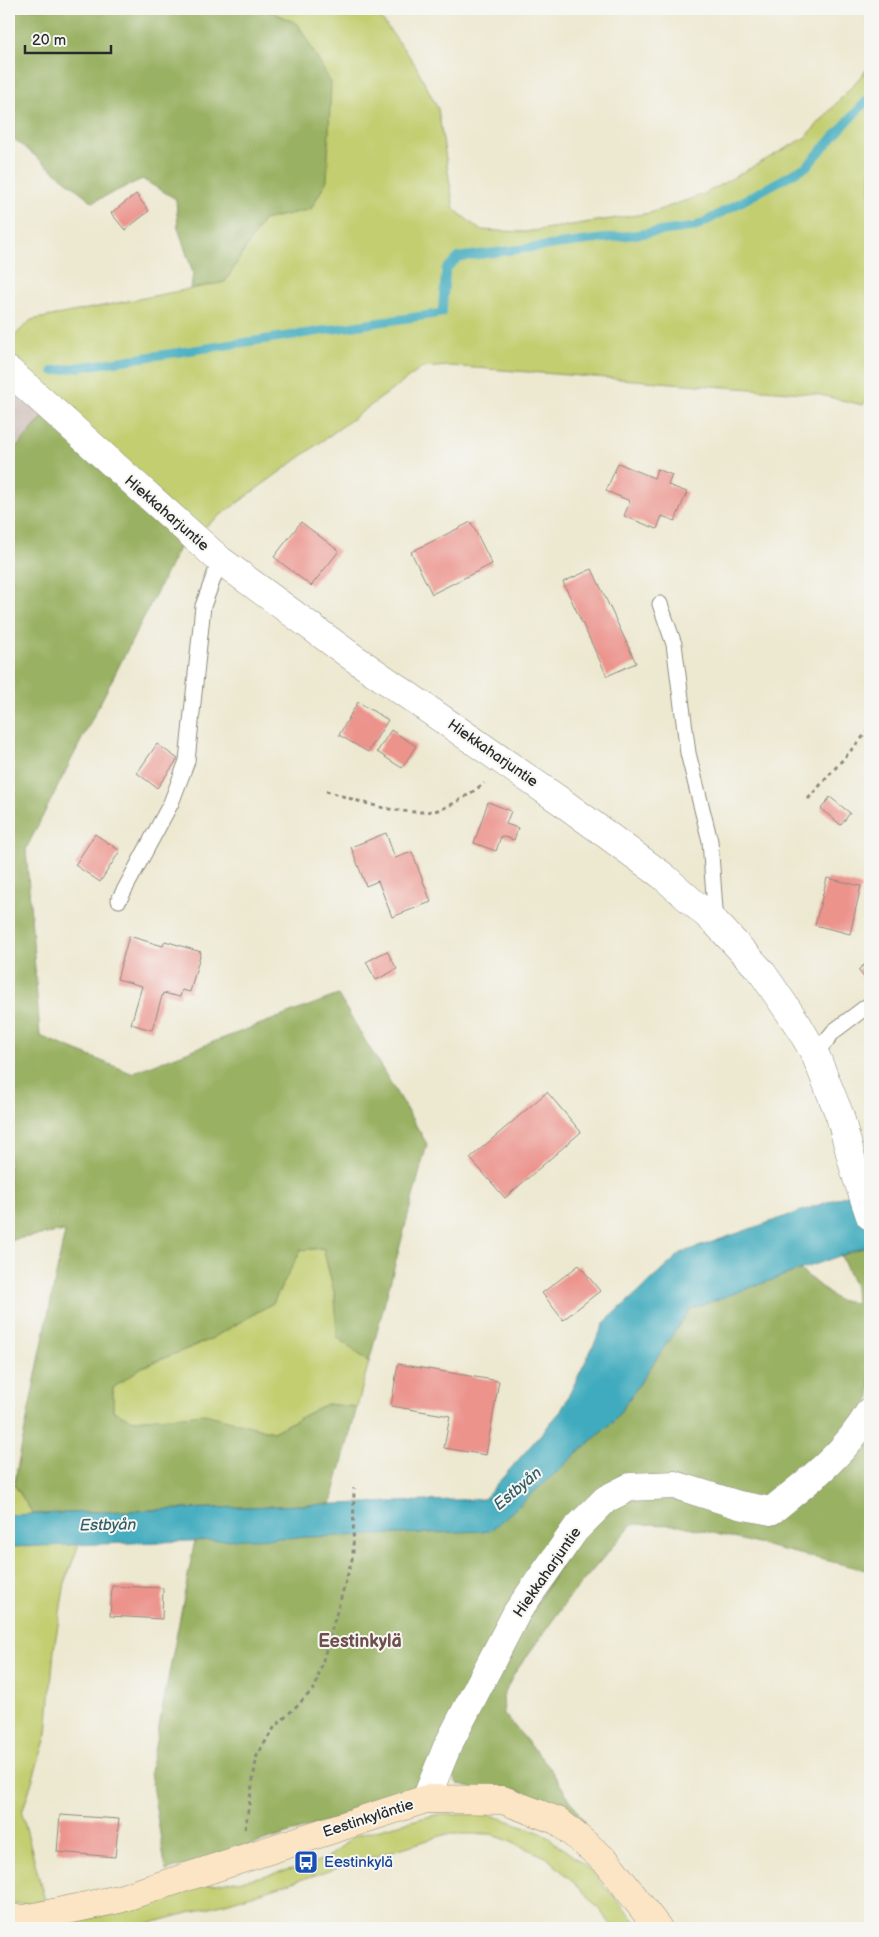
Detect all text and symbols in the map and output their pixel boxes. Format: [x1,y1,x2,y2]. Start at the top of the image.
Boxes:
scale bar [25,22,111,54]
text: 20 m [32,31,66,50]
street label: Hiekkaharjuntie [120,471,213,555]
street label: Hiekkaharjuntie [444,715,542,792]
water label: Estbyån [490,1464,546,1515]
water label: Estbyån [79,1516,137,1535]
street label: Hiekkaharjuntie [509,1523,586,1621]
district label: Eestinkylä [318,1631,402,1652]
street label: Eestinkyläntie [320,1795,416,1842]
bus stop icon: Eestinkylä [293,1849,319,1875]
place label: Eestinkylä [324,1853,393,1872]

